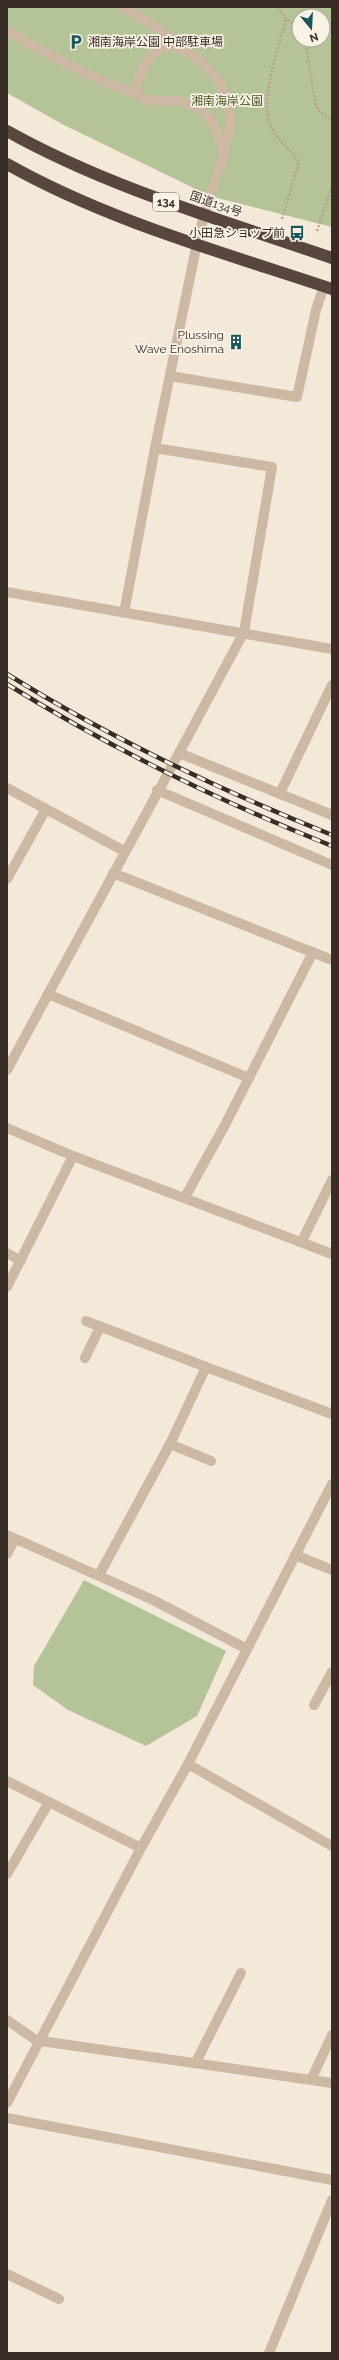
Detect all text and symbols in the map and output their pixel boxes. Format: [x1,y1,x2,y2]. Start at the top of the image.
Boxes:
north arrow [291,8,331,48]
text: N [308,30,320,45]
parking icon: 湘南海岸公園 中部駐車場 [67,33,85,51]
place label: 湘南海岸公園 中部駐車場 [88,35,223,49]
park label: 湘南海岸公園 [191,94,263,108]
street label: 国道134号 [188,189,244,219]
road number: 134 [153,193,179,211]
bus stop icon: 小田急ショップ前 [288,224,306,242]
place label: 小田急ショップ前 [189,226,285,240]
place label: Plussing Wave Enoshima [135,328,224,356]
building icon: Plussing Wave Enoshima [227,333,245,351]

